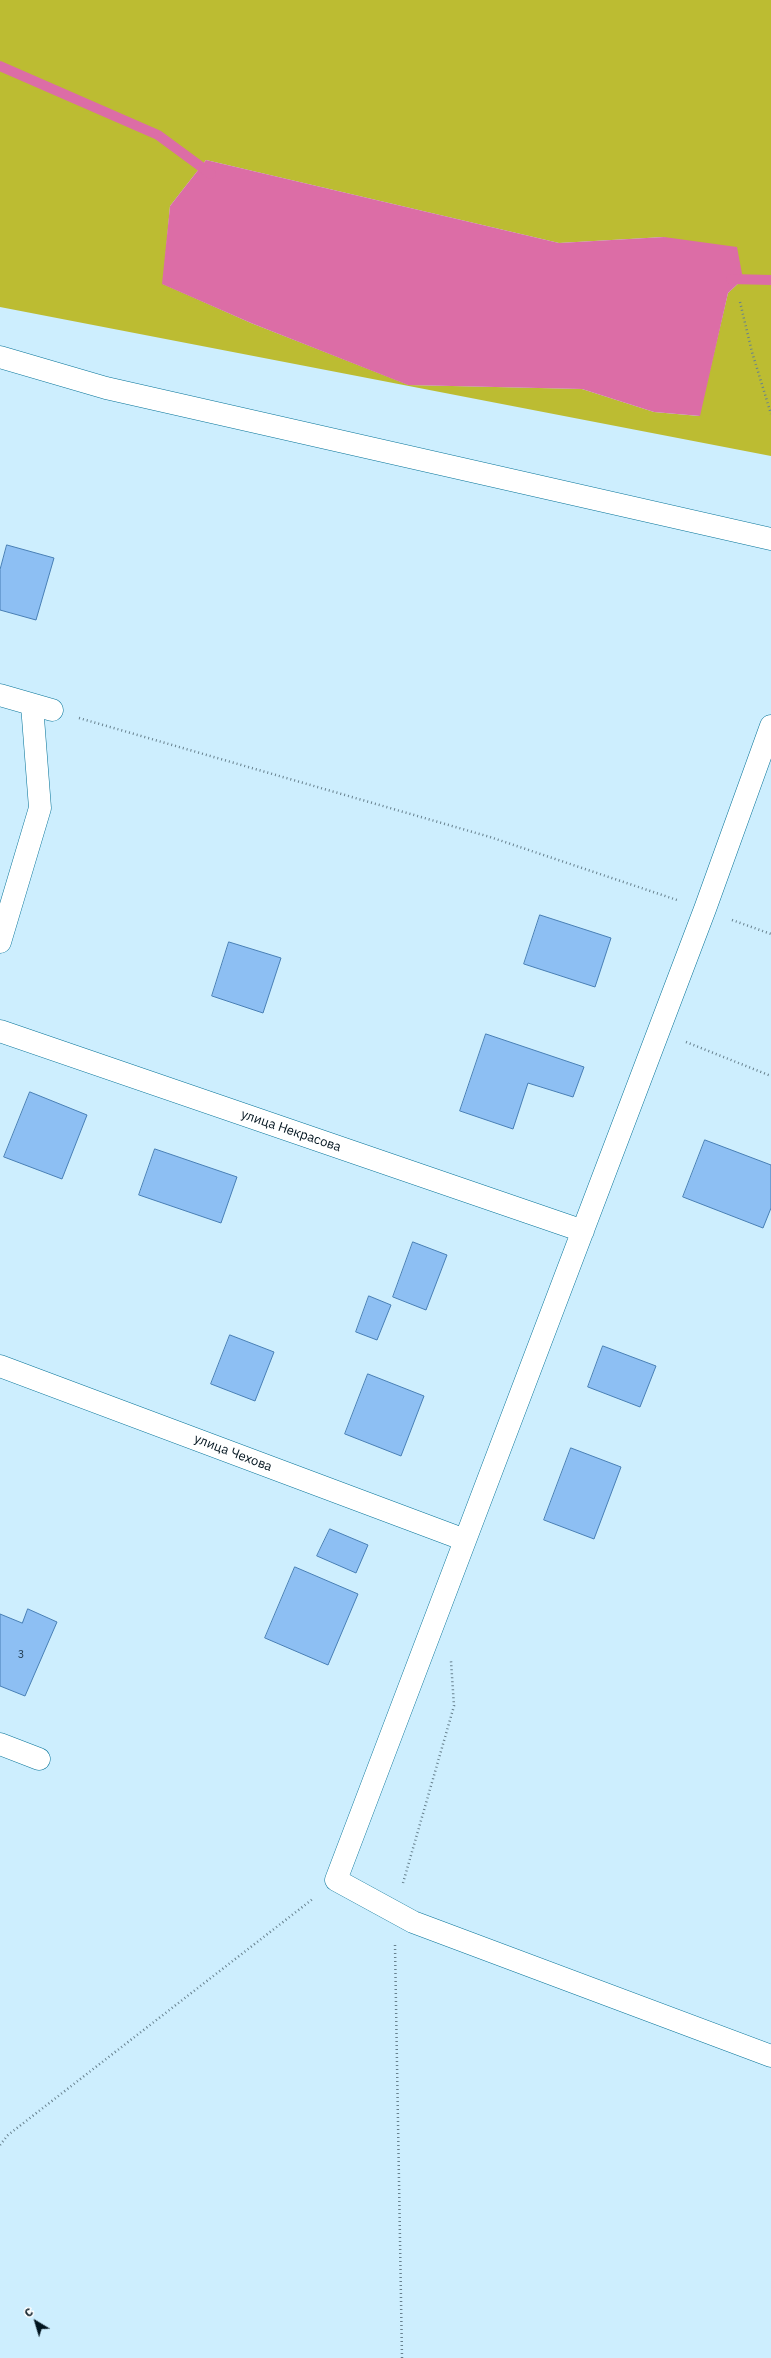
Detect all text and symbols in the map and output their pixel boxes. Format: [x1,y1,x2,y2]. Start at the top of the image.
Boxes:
street label: улица Некрасова [239,1107,343,1155]
street label: улица Чехова [192,1431,274,1475]
house number: 3 [18,1648,24,1662]
north arrow [16,2302,56,2342]
text: С [21,2305,36,2320]

